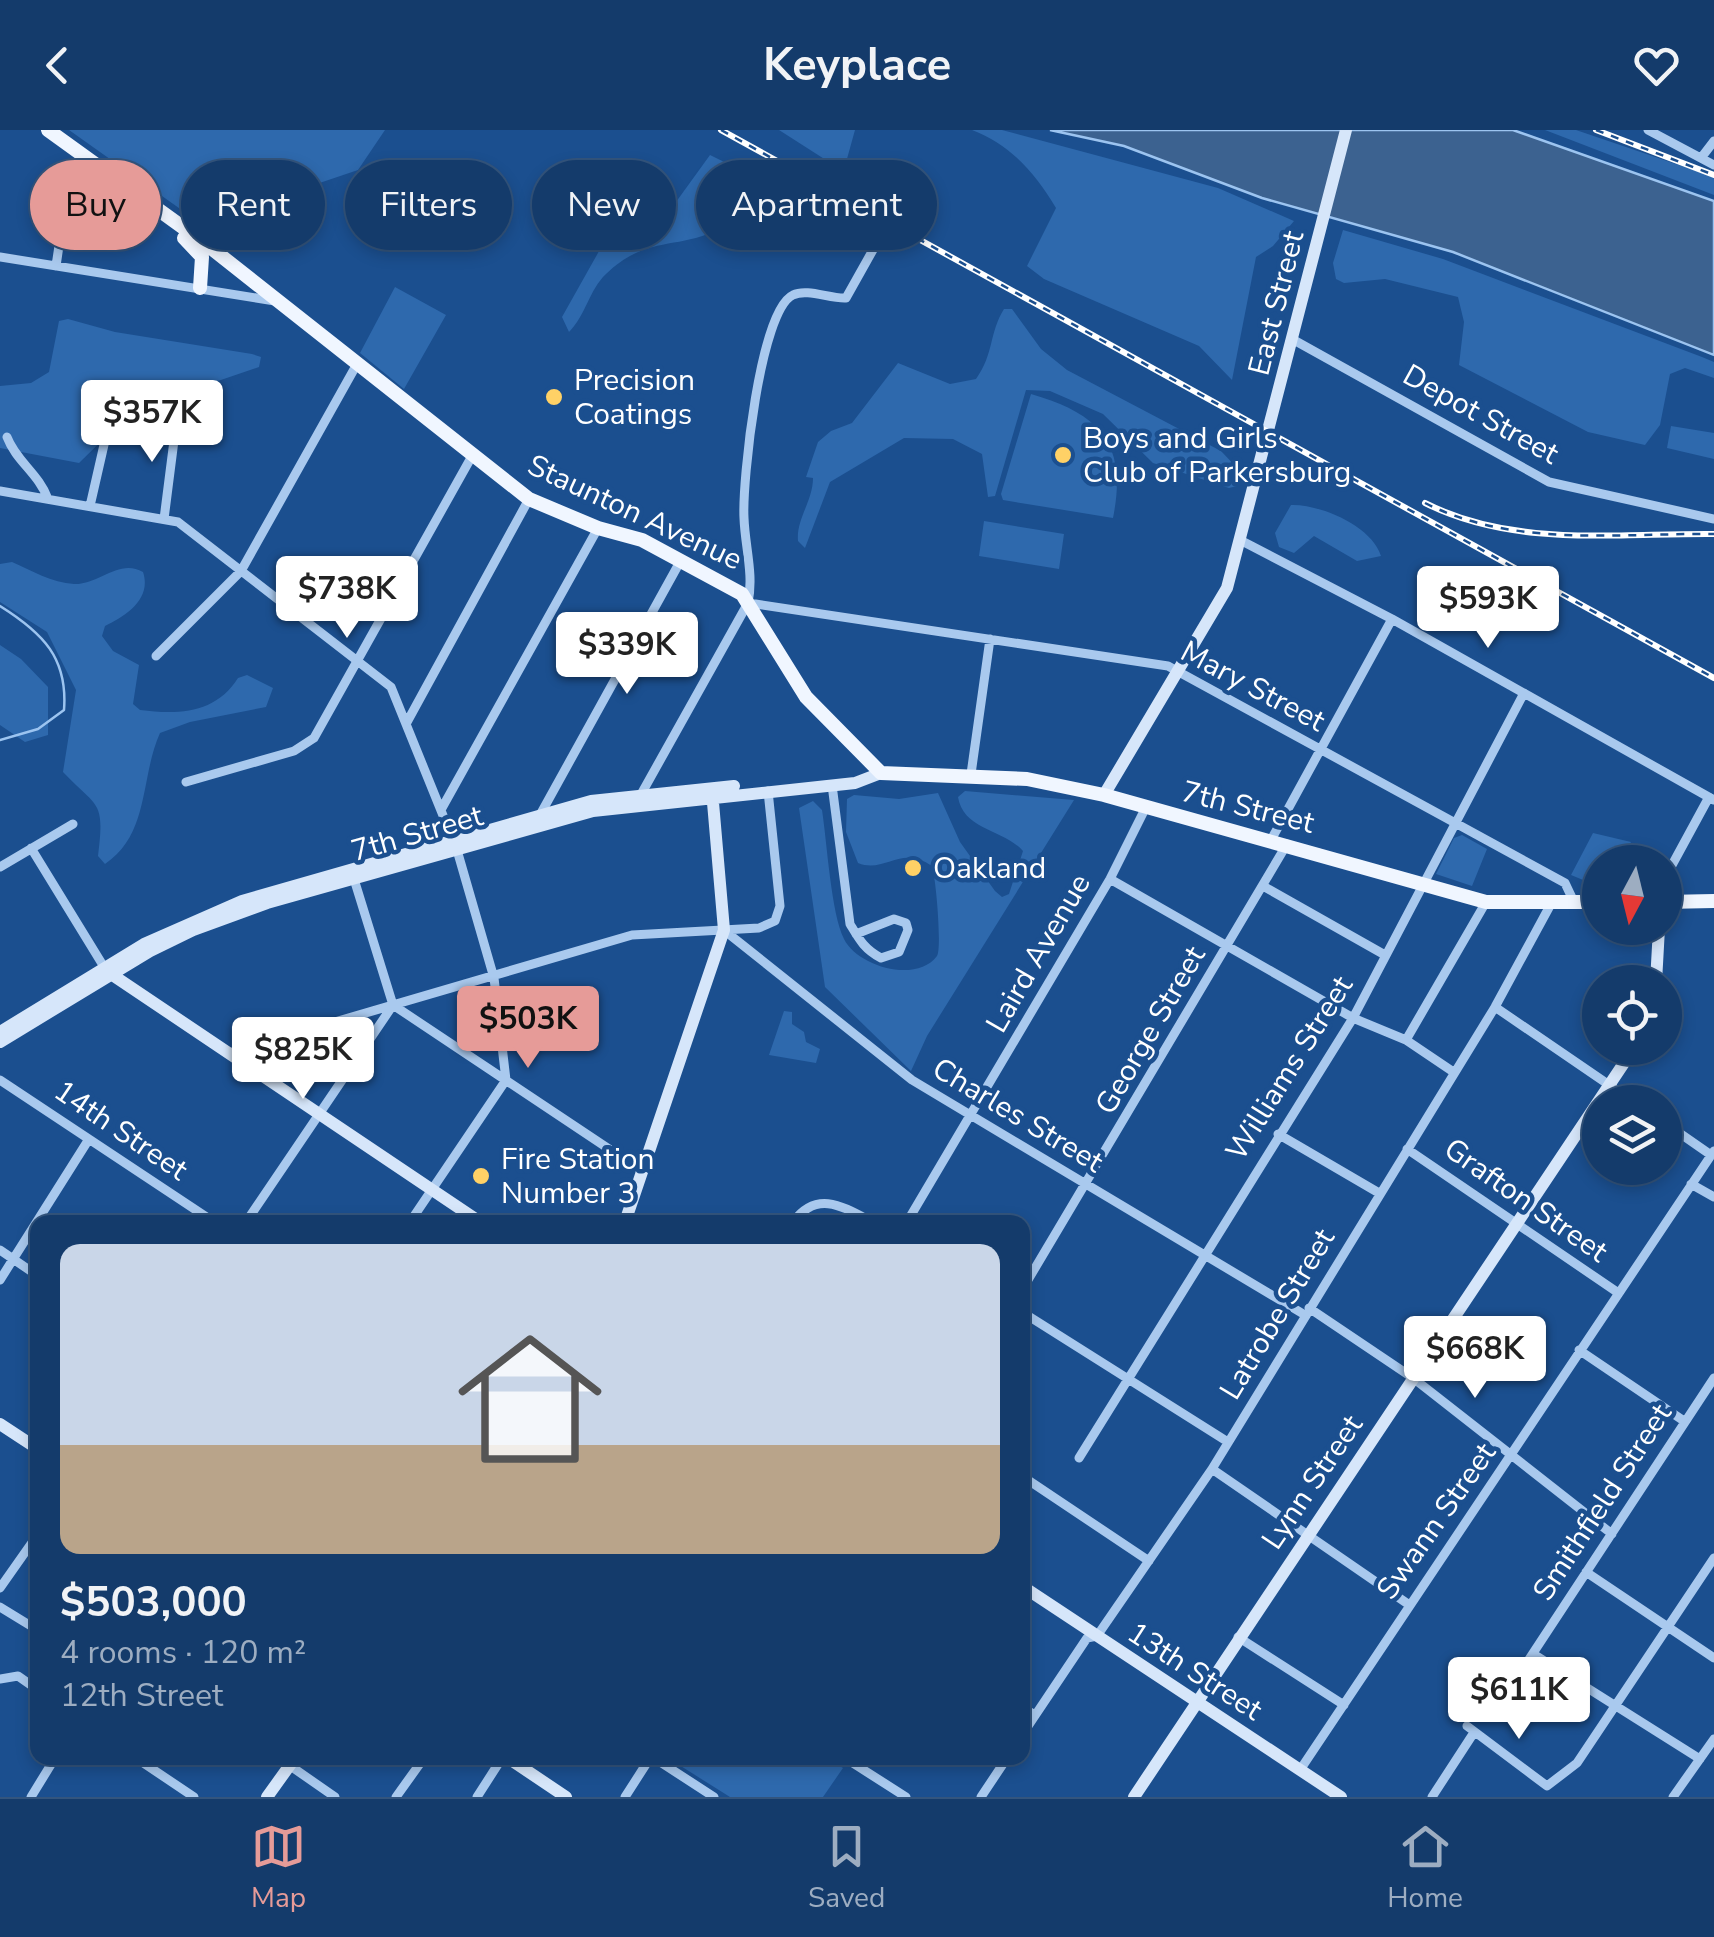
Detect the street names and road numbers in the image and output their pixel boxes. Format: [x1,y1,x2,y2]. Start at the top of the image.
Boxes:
street label: East Street [1239,226,1314,380]
street label: Depot Street [1395,355,1566,474]
street label: Staunton Avenue [521,445,749,580]
street label: Mary Street [1173,631,1333,742]
street label: 7th Street [1177,771,1319,844]
street label: 7th Street [347,795,488,872]
street label: Laird Avenue [976,866,1100,1040]
street label: George Street [1086,938,1215,1122]
street label: Williams Street [1216,968,1363,1168]
street label: Charles Street [925,1048,1111,1183]
street label: 14th Street [46,1071,196,1190]
street label: Grafton Street [1436,1129,1616,1272]
street label: Latrobe Street [1210,1221,1345,1408]
street label: Smithfield Street [1523,1395,1682,1609]
street label: Lynn Street [1252,1407,1373,1558]
street label: Swann Street [1367,1434,1506,1608]
street label: 13th Street [1119,1613,1271,1731]

